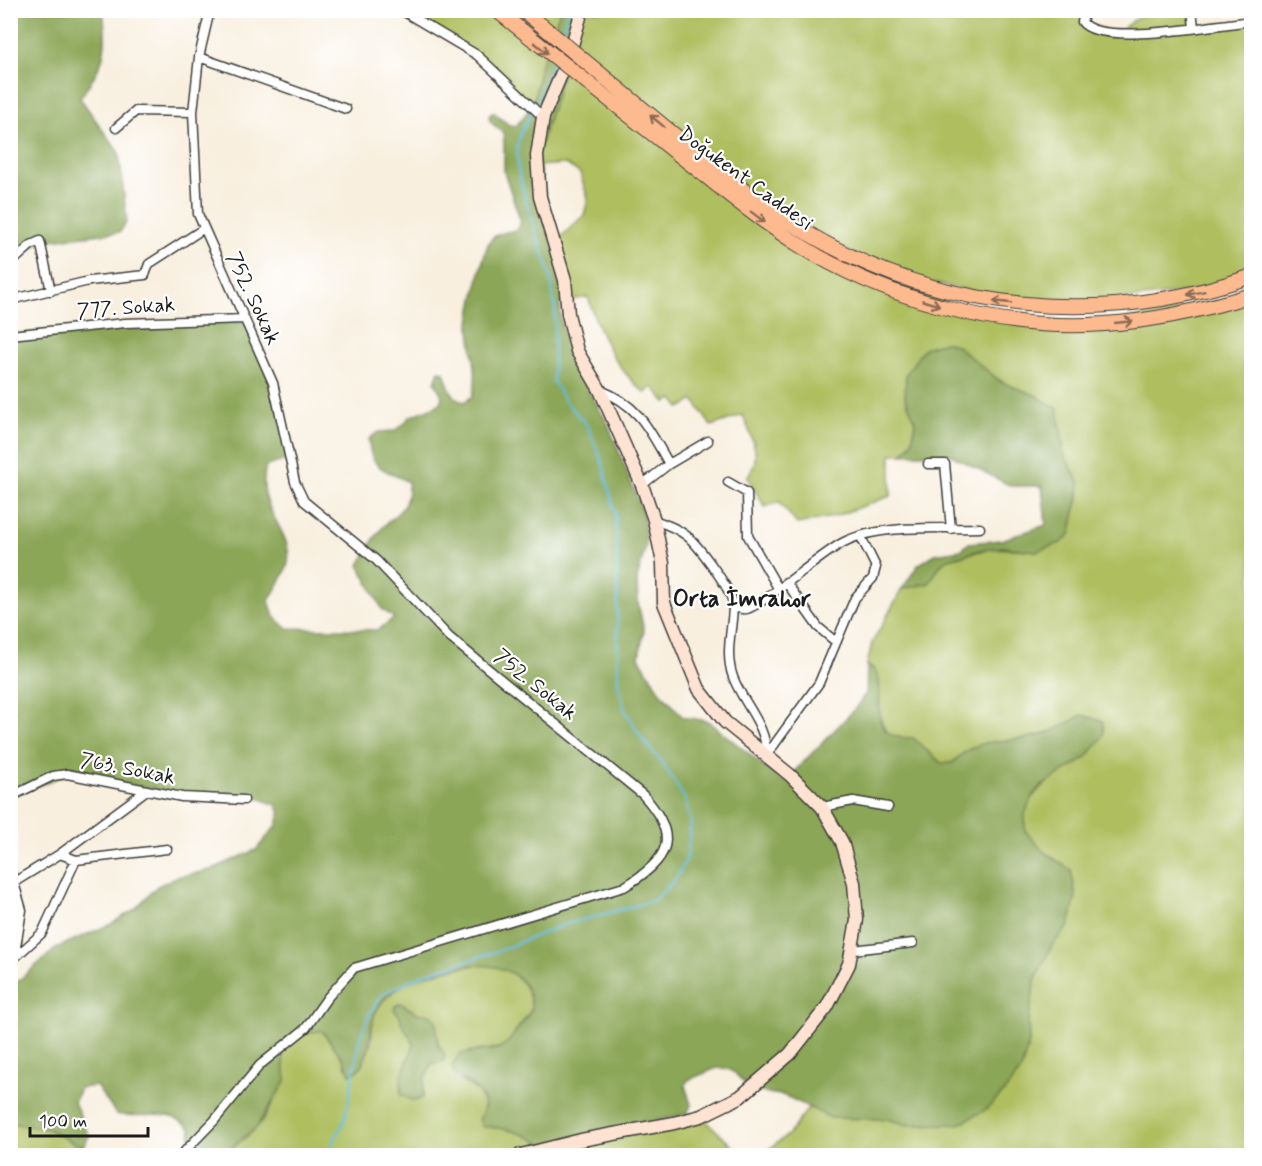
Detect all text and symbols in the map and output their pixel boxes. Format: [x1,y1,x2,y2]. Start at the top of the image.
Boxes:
one-way arrow [533,41,548,55]
one-way arrow [649,114,665,127]
street label: Doğukent Caddesi [672,120,819,238]
one-way arrow [749,211,765,223]
street label: 752. Sokak [219,247,287,349]
one-way arrow [1186,288,1206,299]
street label: 777. Sokak [76,291,176,325]
one-way arrow [993,296,1012,307]
one-way arrow [922,298,941,309]
one-way arrow [1114,316,1134,327]
district label: Orta İmrahor [673,584,811,615]
street label: 752. Sokak [488,643,583,727]
street label: 763. Sokak [78,746,178,792]
scale bar [30,1100,148,1138]
text: 100 m [39,1110,87,1134]

